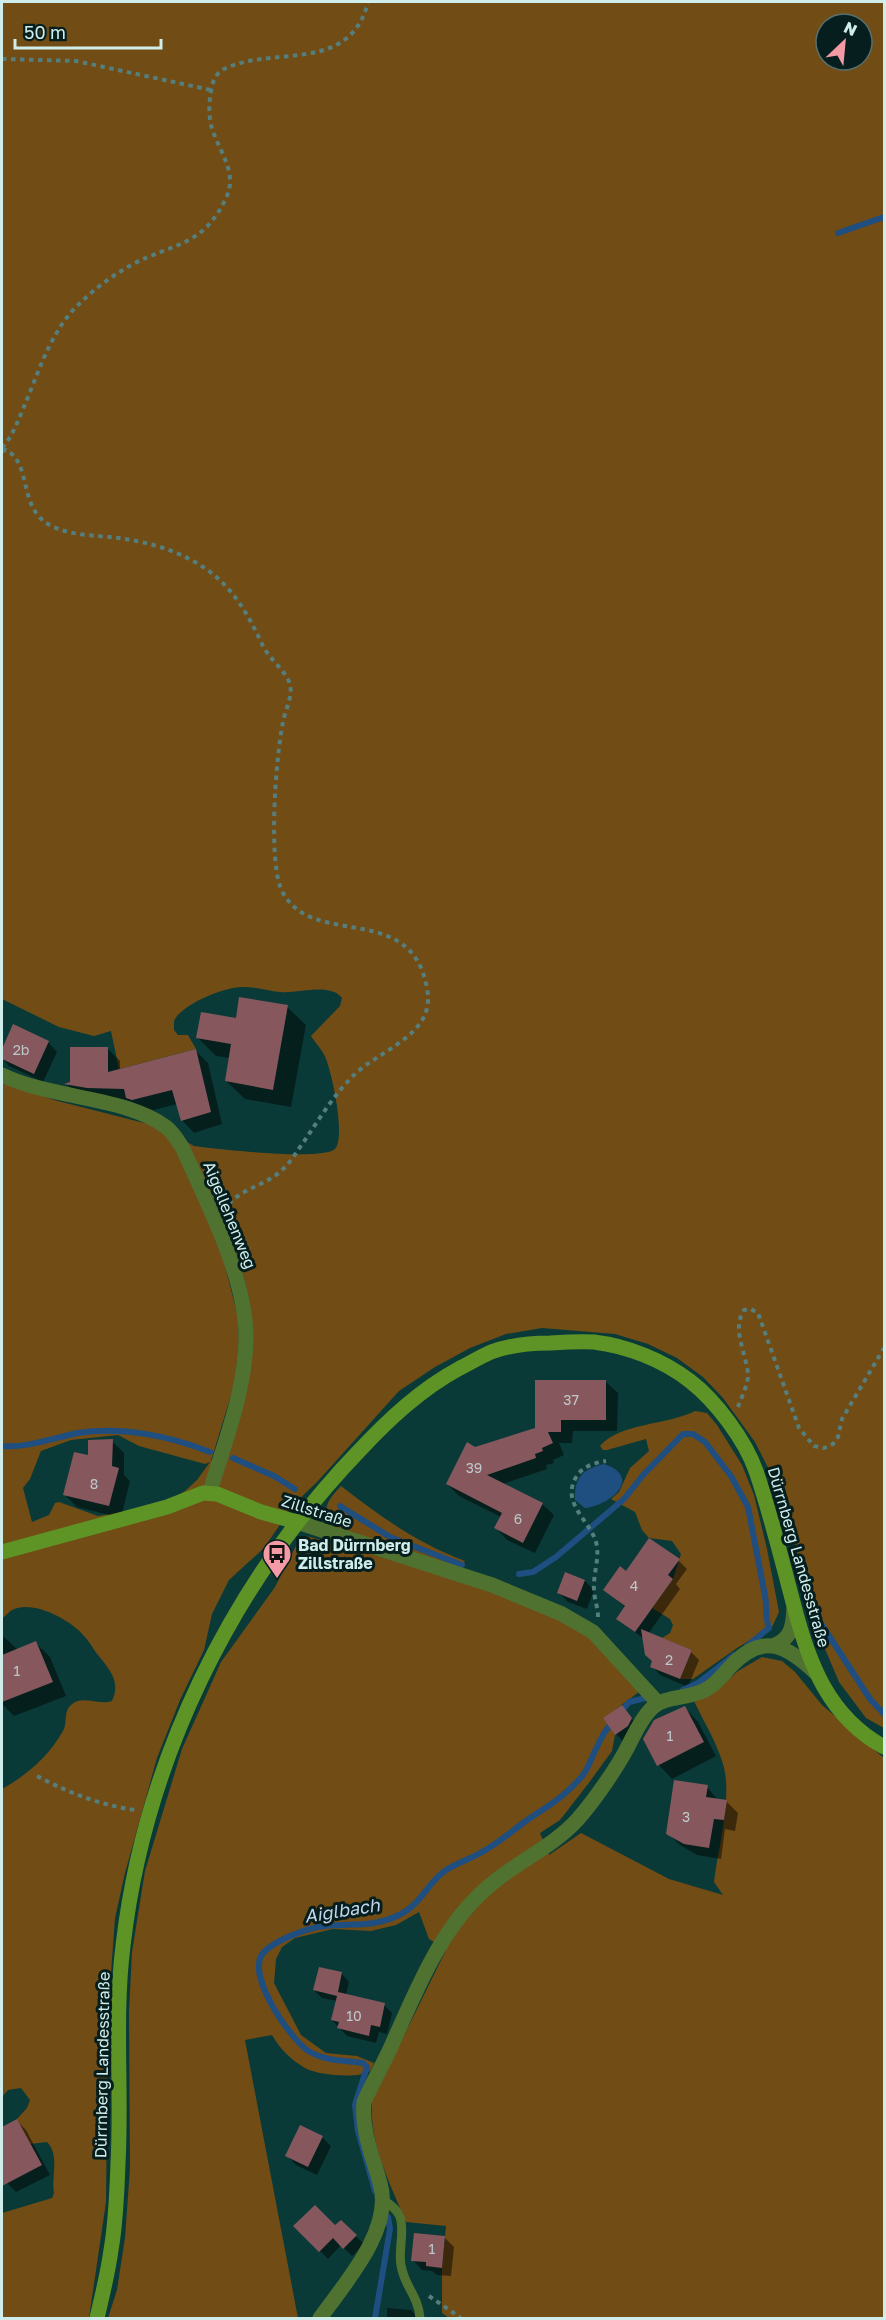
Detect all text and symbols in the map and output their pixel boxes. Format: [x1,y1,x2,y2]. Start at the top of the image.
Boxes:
scale bar [15,12,160,50]
north arrow [814,12,874,72]
text: N [841,17,860,40]
text: 50 m [24,21,66,43]
house number: 2b [13,1041,29,1058]
street label: Aigellehenweg [199,1158,261,1272]
house number: 37 [563,1391,579,1408]
house number: 39 [466,1459,482,1476]
street label: Dürrnberg Landesstraße [764,1465,834,1649]
house number: 8 [90,1475,98,1492]
street label: Zillstraße [279,1490,355,1532]
house number: 6 [514,1510,522,1527]
place label: Bad Dürrnberg Zillstraße [298,1535,411,1573]
bus stop icon: Bad Dürrnberg Zillstraße [261,1538,293,1580]
house number: 4 [630,1577,638,1594]
house number: 2 [665,1651,673,1668]
house number: 1 [14,1662,21,1679]
house number: 1 [667,1727,674,1744]
house number: 3 [682,1808,690,1825]
water label: Aiglbach [303,1893,382,1927]
street label: Dürrnberg Landesstraße [90,1972,114,2158]
house number: 10 [346,2007,362,2024]
house number: 1 [429,2240,436,2257]

